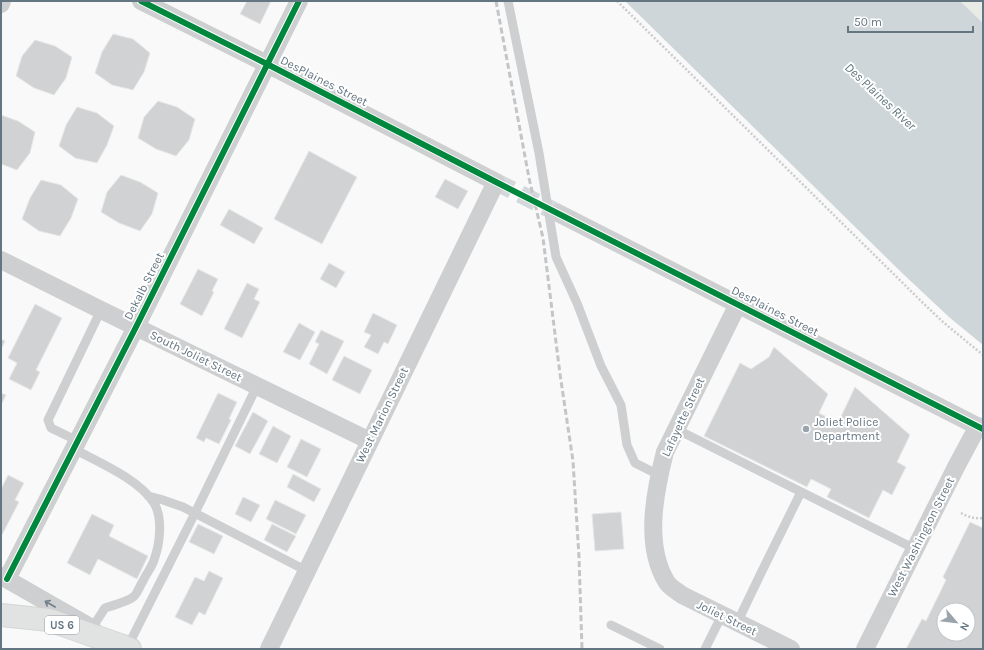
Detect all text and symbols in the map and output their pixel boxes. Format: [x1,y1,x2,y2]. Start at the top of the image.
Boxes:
scale bar [848,8,973,34]
text: 50 m [854,15,882,29]
street label: DesPlaines Street [278,53,370,109]
water label: Des Plaines River [842,60,920,133]
street label: Dekalb Street [121,250,167,322]
street label: DesPlaines Street [729,283,821,339]
street label: South Joliet Street [148,328,245,385]
street label: West Marion Street [353,365,411,465]
street label: Lafayette Street [659,375,708,459]
place label: Joliet Police Department [814,415,880,443]
marker: Joliet Police Department [801,424,811,434]
street label: West Washington Street [885,474,958,599]
street label: Joliet Street [695,598,760,639]
one-way arrow [44,600,56,608]
north arrow [936,602,976,642]
road number: US 6 [45,616,79,634]
text: N [957,620,972,633]

